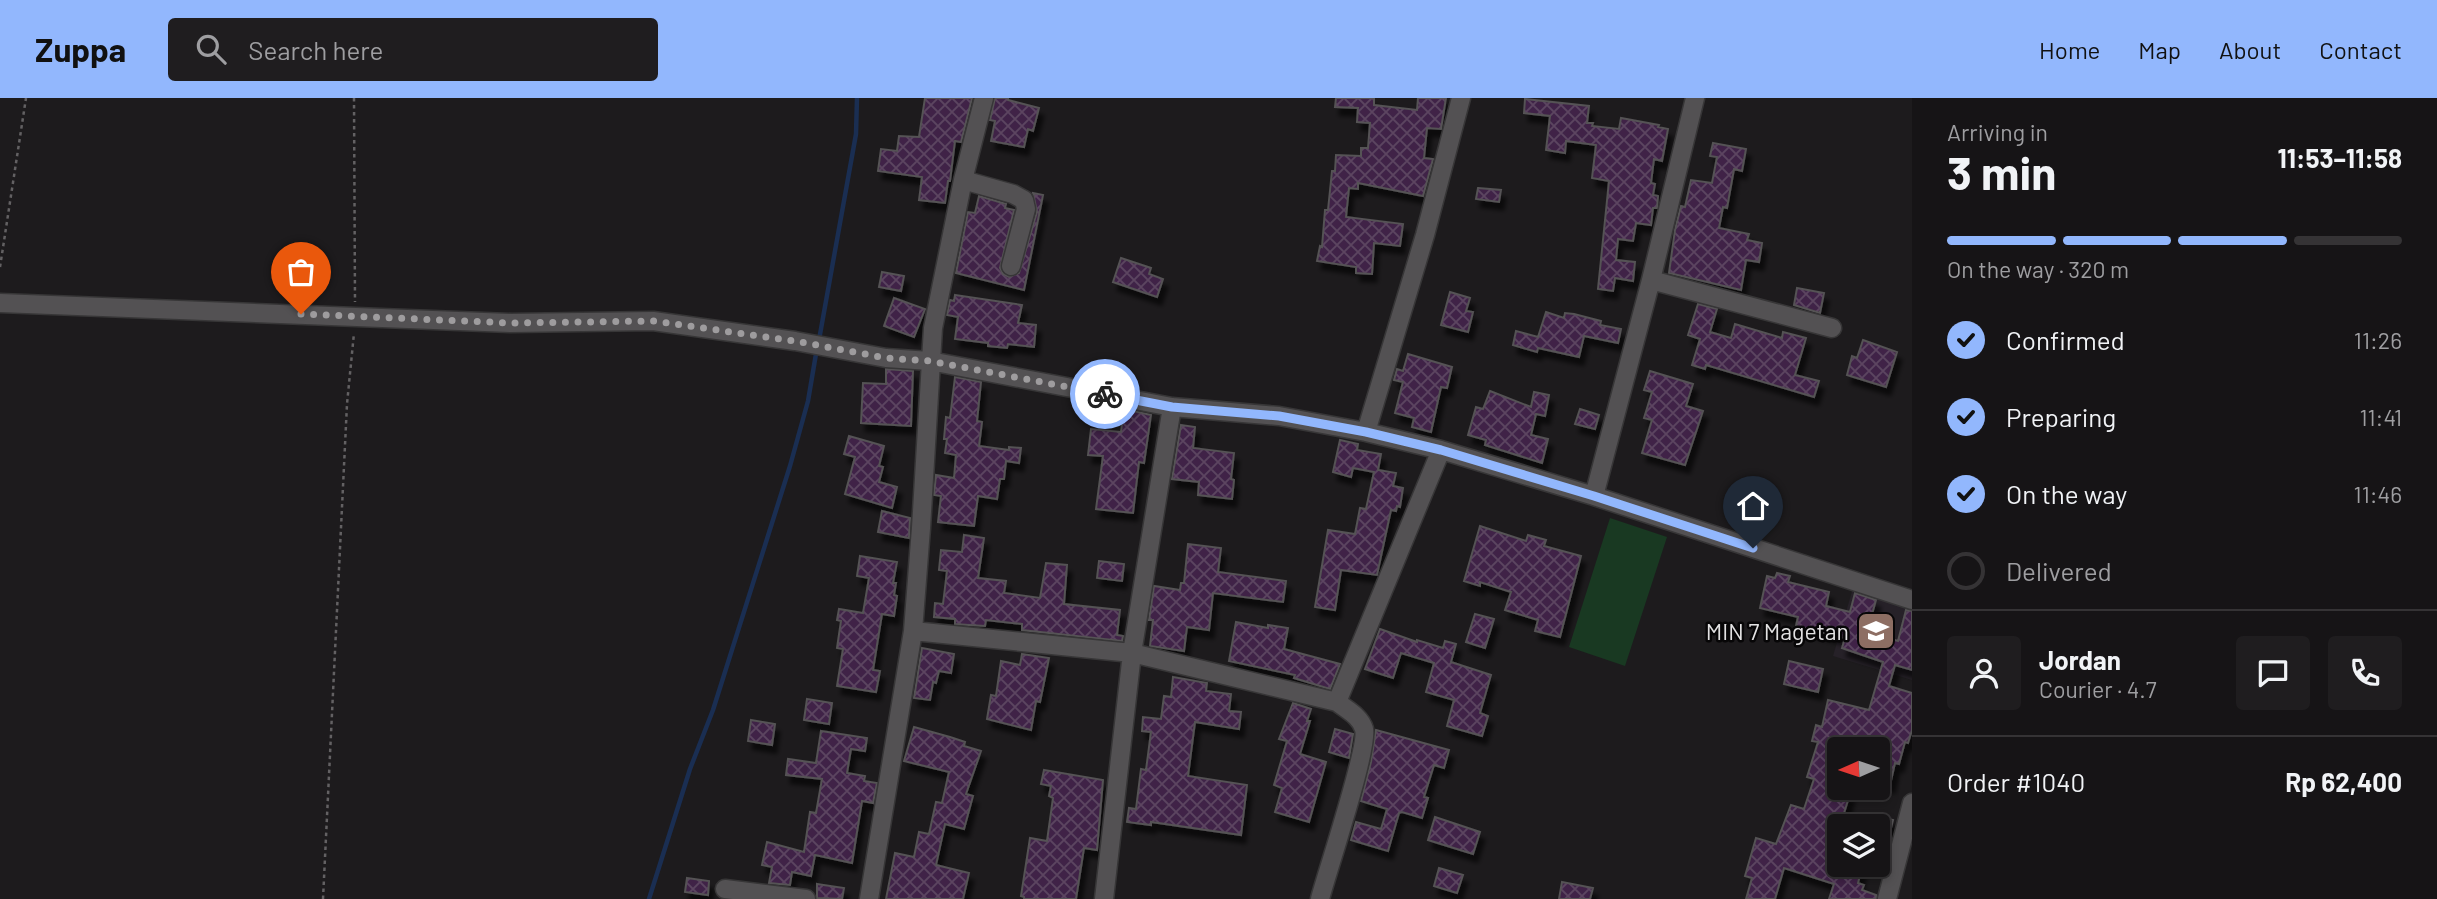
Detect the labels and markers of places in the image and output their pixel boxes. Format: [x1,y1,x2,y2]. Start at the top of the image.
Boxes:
pin [271,242,331,314]
pin [1723,476,1783,548]
school or university icon: MIN 7 Magetan [1855,610,1897,652]
place label: MIN 7 Magetan [1706,617,1849,645]

